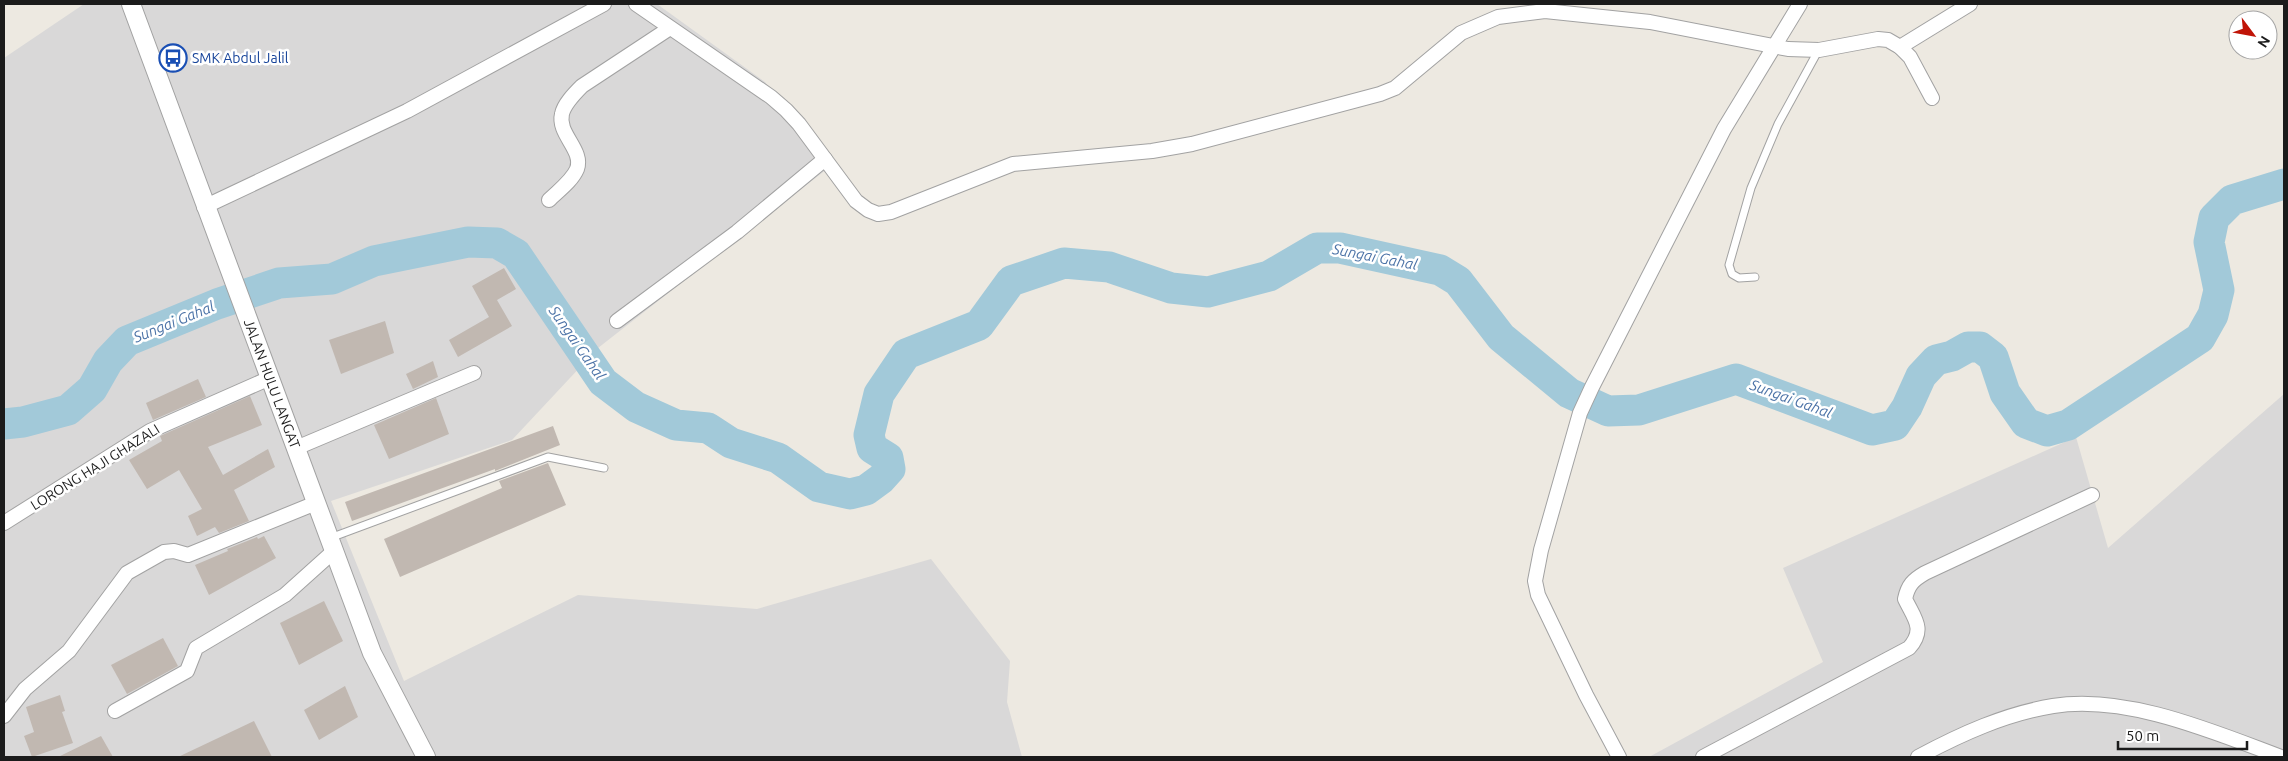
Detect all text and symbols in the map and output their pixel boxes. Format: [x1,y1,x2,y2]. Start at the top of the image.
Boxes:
north arrow [2228,10,2278,60]
text: N [2254,33,2274,51]
bus stop icon: SMK Abdul Jalil [158,43,188,73]
place label: SMK Abdul Jalil [192,50,289,66]
water label: Sungai Gahal [1330,240,1420,273]
water label: Sungai Gahal [130,297,218,346]
water label: Sungai Gahal [545,302,610,383]
street label: JALAN HULU LANGAT [241,317,303,451]
water label: Sungai Gahal [1747,375,1835,422]
street label: LORONG HAJI GHAZALI [28,421,162,513]
scale bar [2118,718,2247,750]
text: 50 m [2126,727,2159,744]

